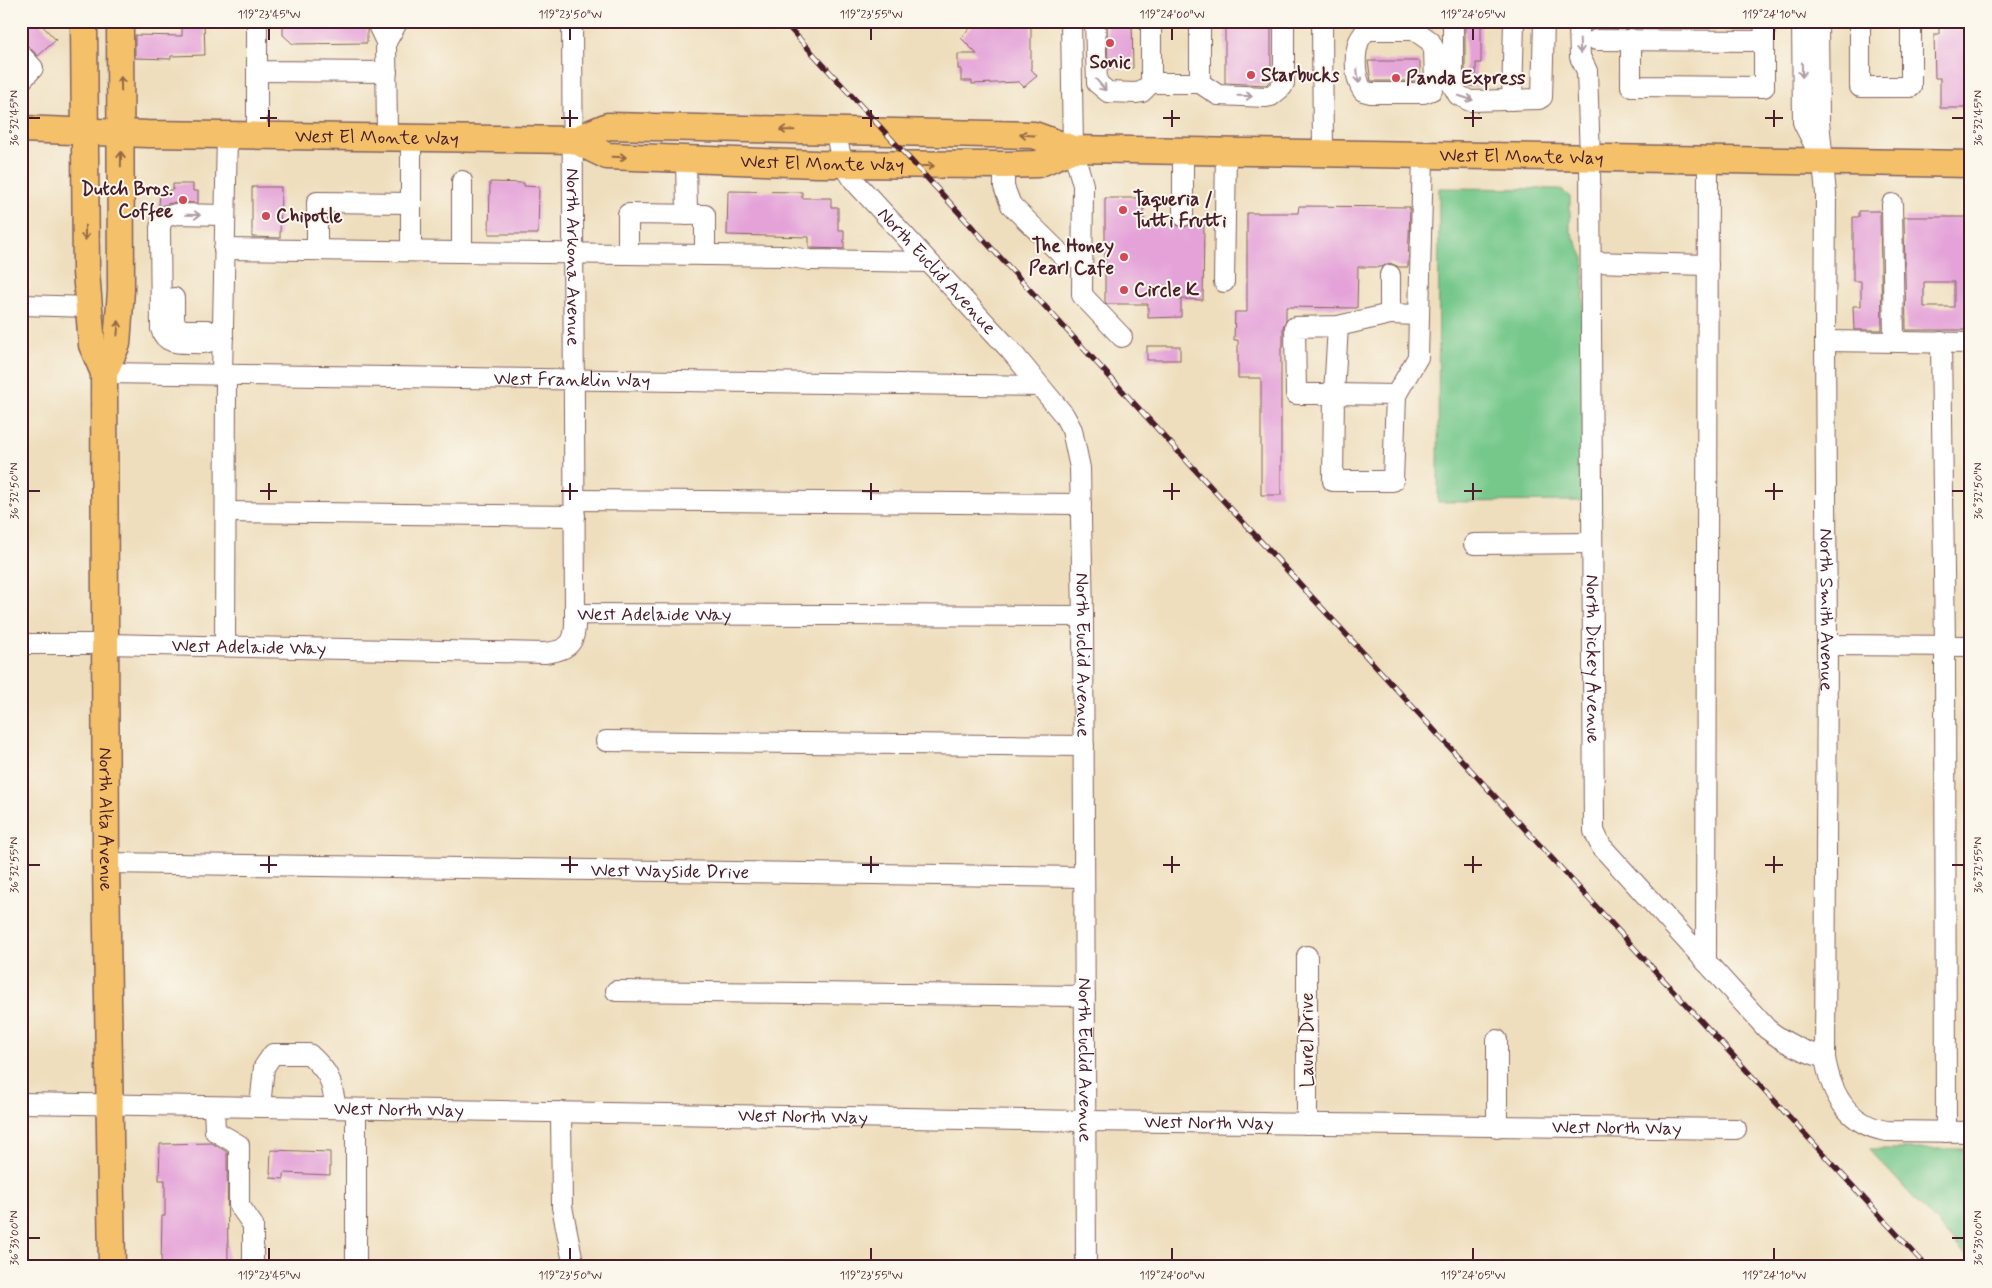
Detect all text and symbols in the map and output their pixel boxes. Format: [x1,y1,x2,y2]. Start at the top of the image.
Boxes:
text: 119°23'45"W [237,7,301,23]
text: 119°23'50"W [538,7,602,23]
text: 119°23'55"W [839,7,903,23]
text: 119°24'00"W [1139,7,1205,23]
text: 119°24'05"W [1441,7,1506,23]
text: 119°24'10"W [1742,7,1806,23]
marker: Sonic [1104,37,1116,49]
one-way arrow [1575,38,1584,54]
place label: Sonic [1089,50,1131,75]
one-way arrow [1797,62,1807,78]
place label: Starbucks [1261,63,1340,88]
place label: Panda Express [1406,66,1526,91]
one-way arrow [1353,68,1363,84]
marker: Starbucks [1245,69,1257,81]
marker: Panda Express [1390,72,1402,84]
one-way arrow [116,76,126,92]
one-way arrow [1096,79,1107,92]
text: 36°32'45"N [7,90,23,146]
text: 36°32'45"N [1971,90,1987,146]
one-way arrow [1236,92,1252,101]
one-way arrow [1458,94,1473,103]
street label: West El Monte Way [295,124,459,151]
one-way arrow [780,125,796,134]
one-way arrow [1019,131,1035,140]
street label: West El Monte Way [1439,143,1604,170]
street label: West El Monte Way [740,149,904,177]
one-way arrow [116,151,126,167]
one-way arrow [610,152,626,161]
one-way arrow [918,161,934,171]
street label: North Arkona Avenue [560,168,586,346]
place label: Dutch Bros. Coffee [81,177,173,224]
place label: Taqueria / Tutti Frutti [1133,187,1227,234]
marker: Dutch Bros. Coffee [177,194,189,206]
street label: North Euclid Avenue [872,202,1002,340]
place label: Chipotle [276,204,342,229]
marker: Taqueria / Tutti Frutti [1117,204,1129,216]
one-way arrow [184,210,201,220]
marker: Chipotle [260,210,272,222]
one-way arrow [81,224,90,240]
place label: The Honey Pearl Cafe [1029,234,1114,281]
marker: The Honey Pearl Cafe [1118,251,1130,263]
place label: Circle K [1134,278,1199,303]
marker: Circle K [1118,284,1130,296]
one-way arrow [113,320,123,336]
street label: West Franklin Way [493,366,651,393]
text: 36°32'50"N [7,463,23,519]
text: 36°32'50"N [1971,463,1987,519]
street label: North Smith Avenue [1814,528,1840,691]
street label: North Euclid Avenue [1070,572,1096,737]
street label: North Dickey Avenue [1580,574,1606,743]
street label: West Adelaide Way [577,602,732,627]
street label: West Adelaide Way [171,633,327,661]
street label: North Alta Avenue [93,747,119,892]
text: 36°32'55"N [7,837,23,893]
text: 36°32'55"N [1971,837,1987,893]
street label: West Wayside Drive [591,857,749,885]
street label: North Euclid Avenue [1072,978,1098,1142]
street label: Laurel Drive [1295,993,1320,1087]
street label: West North Way [334,1096,464,1123]
street label: West North Way [738,1103,868,1130]
street label: West North Way [1144,1109,1274,1136]
street label: West North Way [1552,1114,1682,1141]
text: 36°33'00"N [7,1210,23,1266]
text: 36°33'00"N [1971,1210,1987,1266]
text: 119°23'45"W [237,1268,301,1284]
text: 119°23'50"W [538,1268,602,1284]
text: 119°23'55"W [839,1268,903,1284]
text: 119°24'00"W [1139,1268,1205,1284]
text: 119°24'05"W [1441,1268,1506,1284]
text: 119°24'10"W [1742,1268,1806,1284]

